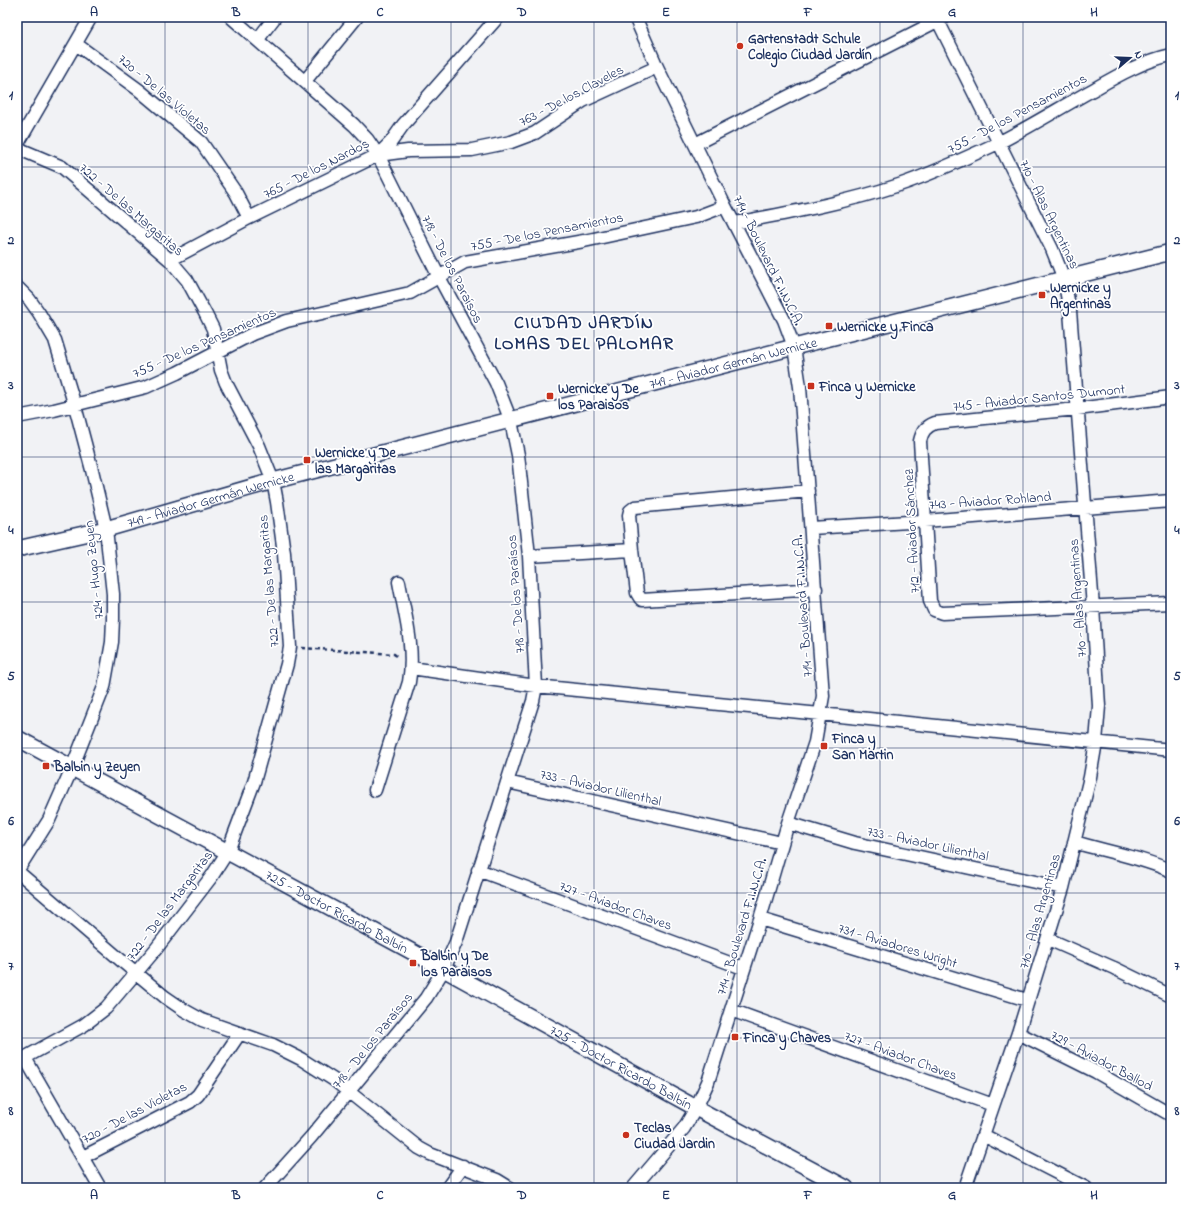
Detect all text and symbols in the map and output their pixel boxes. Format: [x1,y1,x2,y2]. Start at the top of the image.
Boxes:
text: A [90,3,98,22]
text: B [231,3,241,22]
text: C [376,3,384,22]
text: D [516,3,527,22]
text: E [662,3,670,22]
text: F [803,3,813,22]
text: G [948,3,956,22]
text: H [1090,3,1098,22]
place label: Gartenstadt Schule Colegio Ciudad Jardín [748,29,872,68]
north arrow [1110,38,1150,78]
marker: Gartenstadt Schule Colegio Ciudad Jardín [735,41,745,51]
text: N [1130,49,1147,61]
street label: 720 - De las Violetas [113,50,215,141]
street label: 763 - De los Claveles [516,60,628,133]
street label: 755 - De los Pensamientos [944,69,1091,160]
text: 1 [9,86,14,105]
text: 1 [1175,86,1180,105]
street label: 765 - De los Nardos [260,134,373,205]
street label: 710 - Alas Argentinas [1012,157,1084,273]
street label: 722 - De las Margaritas [73,159,188,262]
street label: 714 - Boulevard F.I.N.C.A. [727,192,808,329]
street label: 755 - De los Pensamientos [469,207,625,258]
street label: 718 - De los Paraísos [415,212,488,327]
text: 2 [7,231,15,250]
text: 2 [1173,231,1181,250]
place label: Wernicke y Argentinas [1050,278,1111,317]
marker: Wernicke y Argentinas [1037,290,1047,300]
street label: 755 - De los Pensamientos [129,302,280,385]
district label: CIUDAD JARDÍN LOMAS DEL PALOMAR [494,311,674,358]
place label: Wernicke y Finca [837,317,934,340]
marker: Wernicke y Finca [824,321,834,331]
street label: 749 - Aviador Germán Wernicke [647,332,820,396]
text: 3 [7,376,14,395]
text: 3 [1173,376,1180,395]
place label: Finca y Wernicke [818,377,916,400]
place label: Wernicke y De los Paraisos [558,379,640,416]
street label: 745 - Aviador Santos Dumont [952,379,1127,418]
marker: Finca y Wernicke [806,381,816,391]
marker: Wernicke y De los Paraisos [545,391,555,401]
place label: Wernicke y De las Margaritas [315,443,397,482]
marker: Wernicke y De las Margaritas [302,455,312,465]
street label: 749 - Aviador Germán Wernicke [125,467,297,534]
street label: 712 - Aviador Sánchez [899,468,926,594]
street label: 743 - Aviador Rohland [928,487,1052,516]
street label: 722 - De las Margaritas [253,514,287,648]
street label: 724 - Hugo Zeyen [79,519,111,620]
text: 4 [7,521,14,540]
text: 4 [1173,521,1180,540]
street label: 718 - De los Paraísos [502,534,531,654]
street label: 714 - Boulevard F.I.N.C.A. [788,534,819,678]
street label: 710 - Alas Argentinas [1064,538,1094,658]
text: 5 [7,667,15,686]
text: 5 [1173,667,1181,686]
place label: Finca y San Martin [831,729,894,766]
marker: Finca y San Martin [819,741,829,751]
place label: Balbin y Zeyen [53,757,140,780]
marker: Balbin y Zeyen [41,761,51,771]
street label: 733 - Aviador Lilienthal [538,764,663,813]
text: 6 [7,812,14,831]
text: 6 [1173,812,1180,831]
street label: 733 - Aviador Lilienthal [865,821,990,868]
street label: 722 - De las Margaritas [122,846,219,966]
street label: 710 - Alas Argentinas [1014,851,1068,972]
street label: 714 - Boulevard F.I.N.C.A. [712,855,773,998]
street label: 725 - Doctor Ricardo Balbín [261,865,412,960]
street label: 727 - Aviador Chaves [556,876,675,937]
street label: 731 - Aviadores Wright [835,918,960,976]
place label: Balbin y De los Paraisos [420,946,492,983]
text: 7 [8,957,14,976]
text: 7 [1174,957,1180,976]
marker: Balbin y De los Paraisos [408,958,418,968]
street label: 718 - De los Paraísos [328,988,419,1094]
street label: 725 - Doctor Ricardo Balbín [545,1020,696,1116]
street label: 729 - Aviador Ballod [1046,1025,1156,1097]
street label: 727 - Aviador Chaves [841,1026,960,1087]
place label: Finca y Chaves [742,1028,831,1051]
marker: Finca y Chaves [730,1032,740,1042]
street label: 720 - De las Violetas [78,1077,191,1150]
text: 8 [8,1102,14,1121]
text: 8 [1174,1102,1180,1121]
place label: Teclas Ciudad Jardin [634,1118,715,1155]
marker: Teclas Ciudad Jardin [621,1130,631,1140]
text: A [90,1186,98,1205]
text: B [231,1186,241,1205]
text: C [376,1186,384,1205]
text: D [516,1186,527,1205]
text: E [662,1186,670,1205]
text: F [803,1186,813,1205]
text: G [948,1186,956,1205]
text: H [1090,1186,1098,1205]

